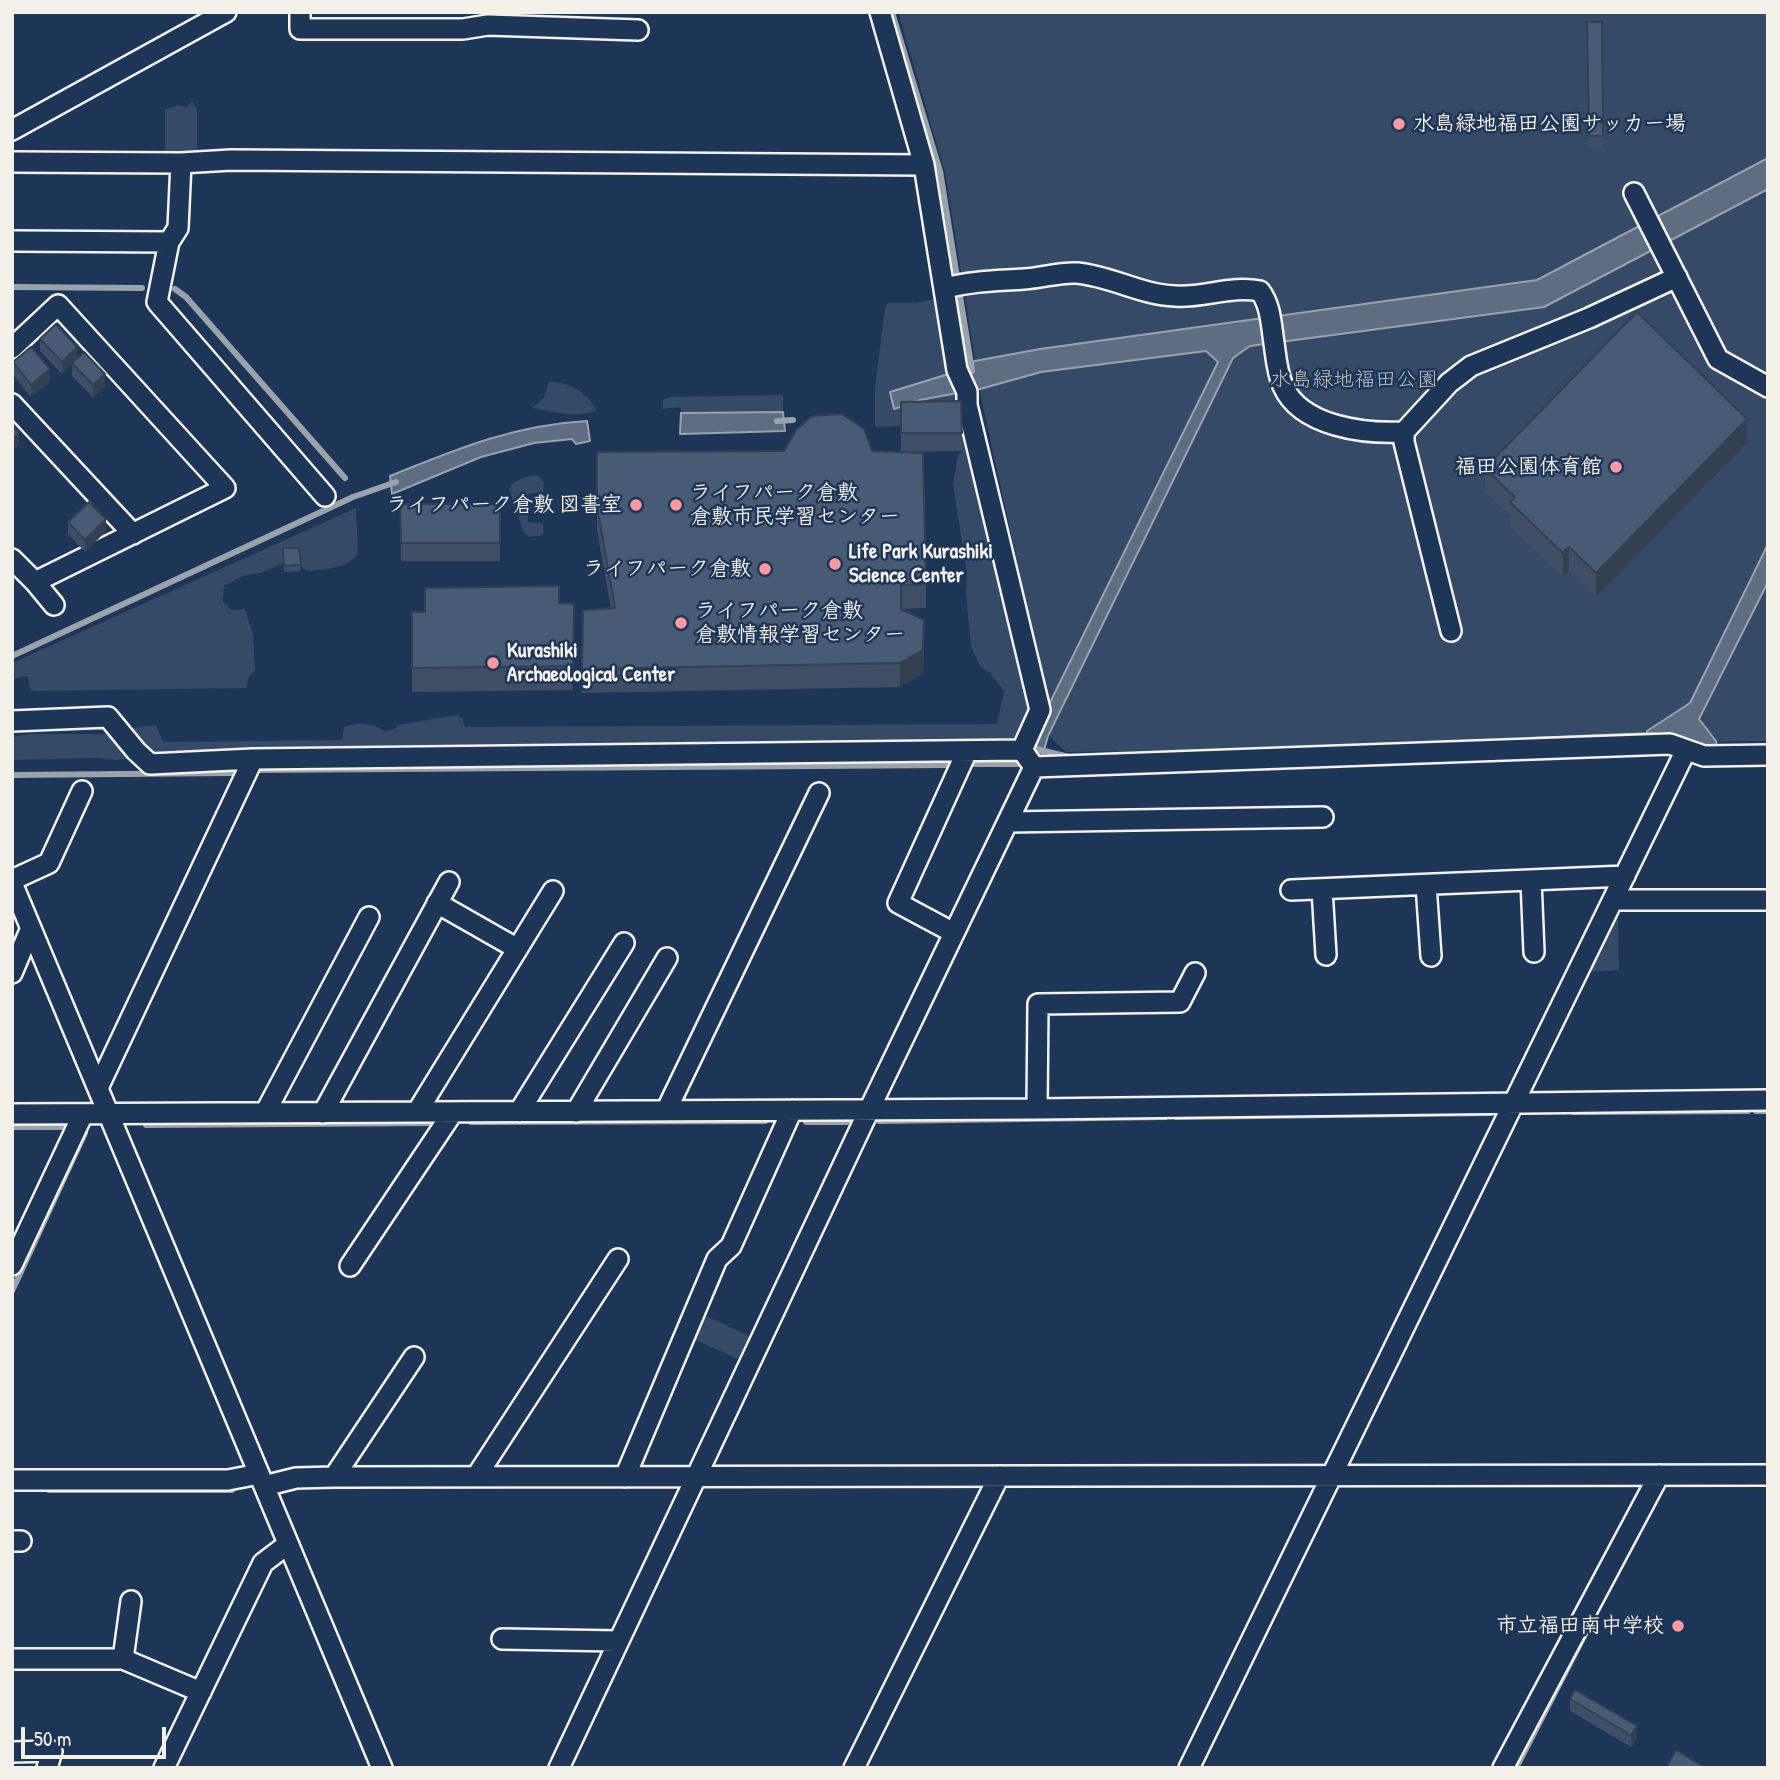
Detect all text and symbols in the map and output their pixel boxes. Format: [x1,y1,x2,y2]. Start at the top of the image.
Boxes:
place label: 水島緑地福田公園サッカー場 [1413,111,1686,137]
marker: 水島緑地福田公園サッカー場 [1391,116,1407,132]
park label: 水島緑地福田公園 [1270,367,1438,393]
place label: 福田公園体育館 [1455,454,1602,480]
marker: 福田公園体育館 [1608,459,1624,475]
place label: ライフパーク倉敷 倉敷市民学習センター [690,480,900,530]
place label: ライフパーク倉敷 図書室 [386,492,622,518]
marker: ライフパーク倉敷 図書室 [628,497,644,513]
marker: ライフパーク倉敷 倉敷市民学習センター [668,497,684,513]
place label: Life Park Kurashiki Science Center [849,539,993,589]
place label: ライフパーク倉敷 [583,556,751,582]
marker: Life Park Kurashiki Science Center [827,556,843,572]
marker: ライフパーク倉敷 [757,561,773,577]
place label: ライフパーク倉敷 倉敷情報学習センター [695,598,905,648]
marker: ライフパーク倉敷 倉敷情報学習センター [673,615,689,631]
place label: Kurashiki Archaeological Center [507,638,675,688]
marker: Kurashiki Archaeological Center [485,655,501,671]
place label: 市立福田南中学校 [1496,1613,1664,1639]
marker: 市立福田南中学校 [1670,1618,1686,1634]
scale bar [24,1714,170,1758]
text: 50 m [34,1724,71,1753]

